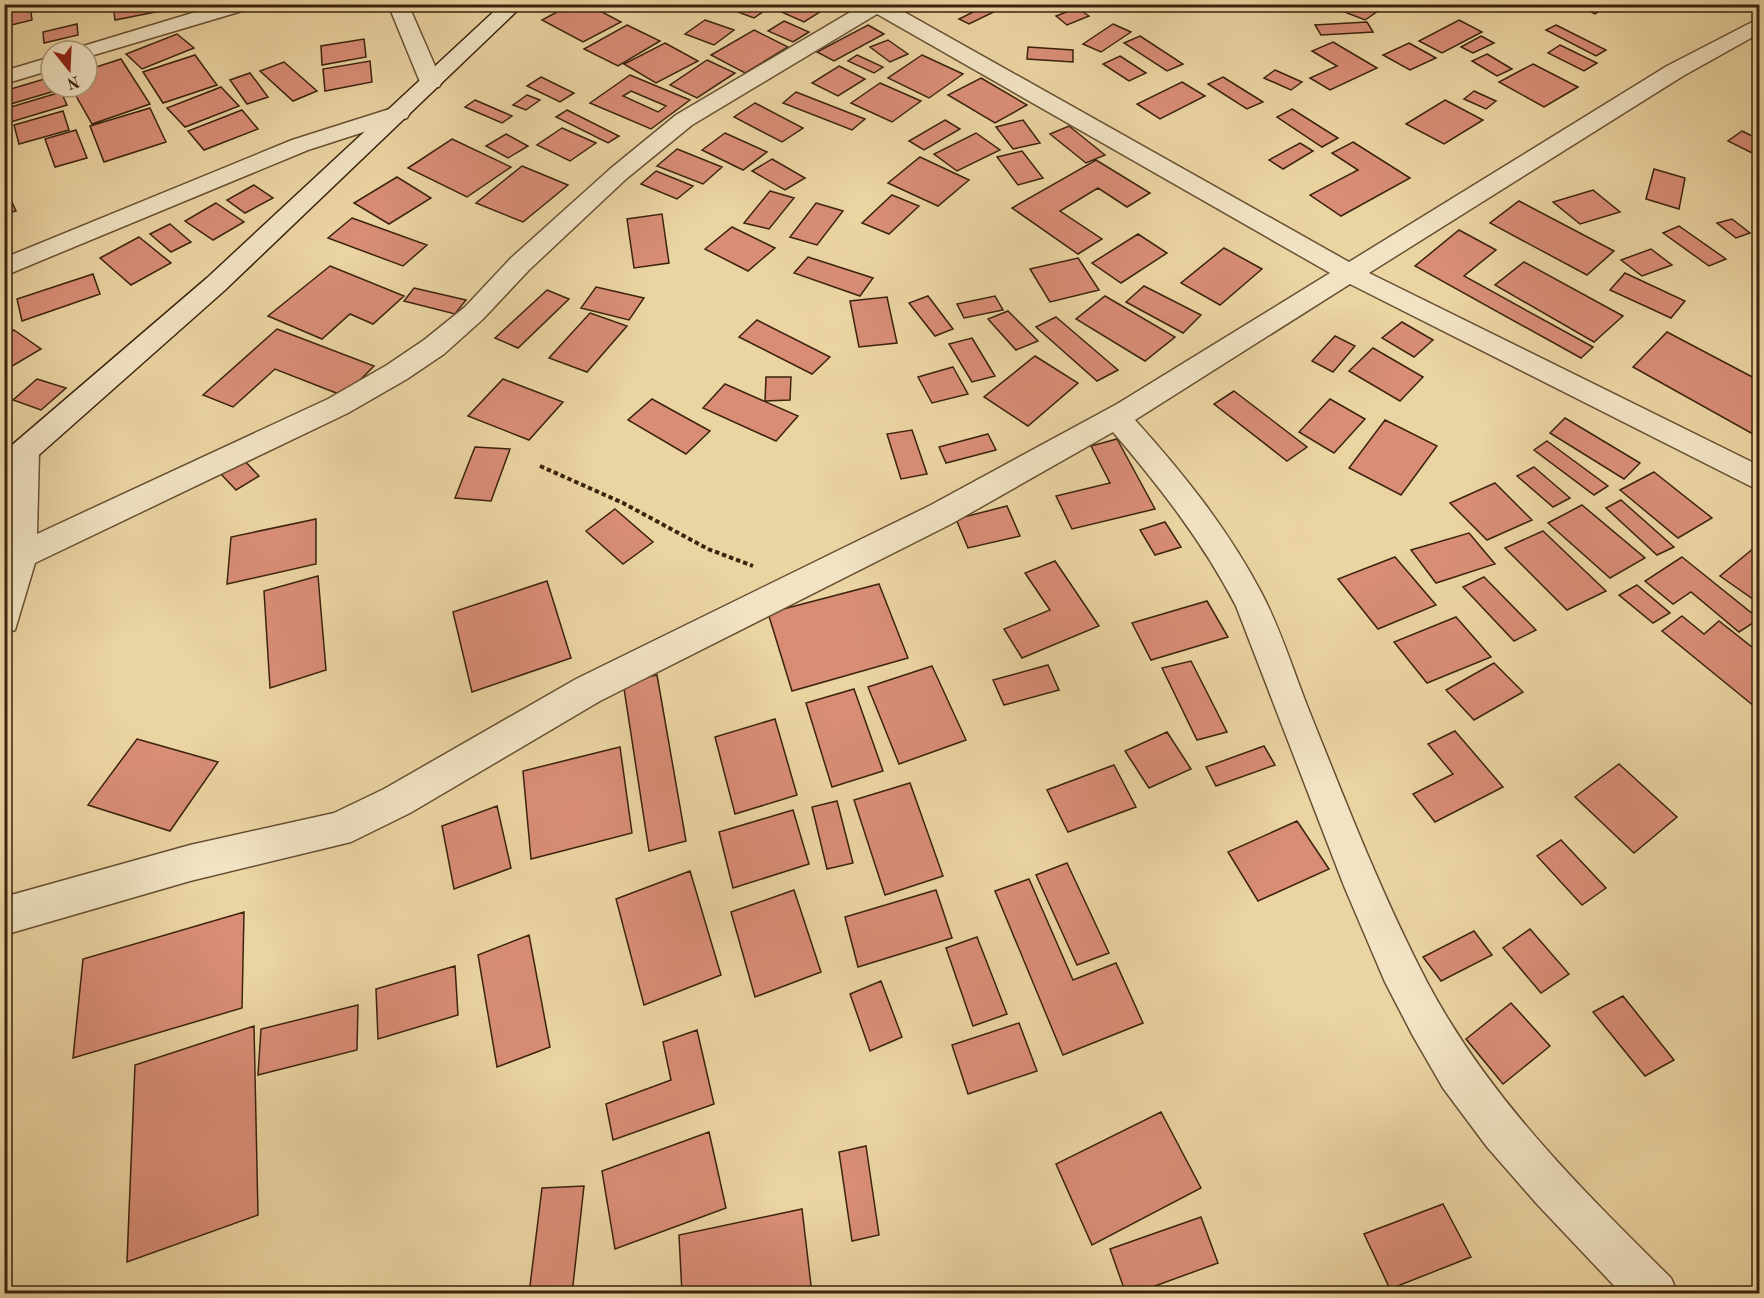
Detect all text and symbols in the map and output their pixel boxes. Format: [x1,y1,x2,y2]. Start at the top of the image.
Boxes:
north arrow [39,39,99,99]
text: N [64,72,81,91]

